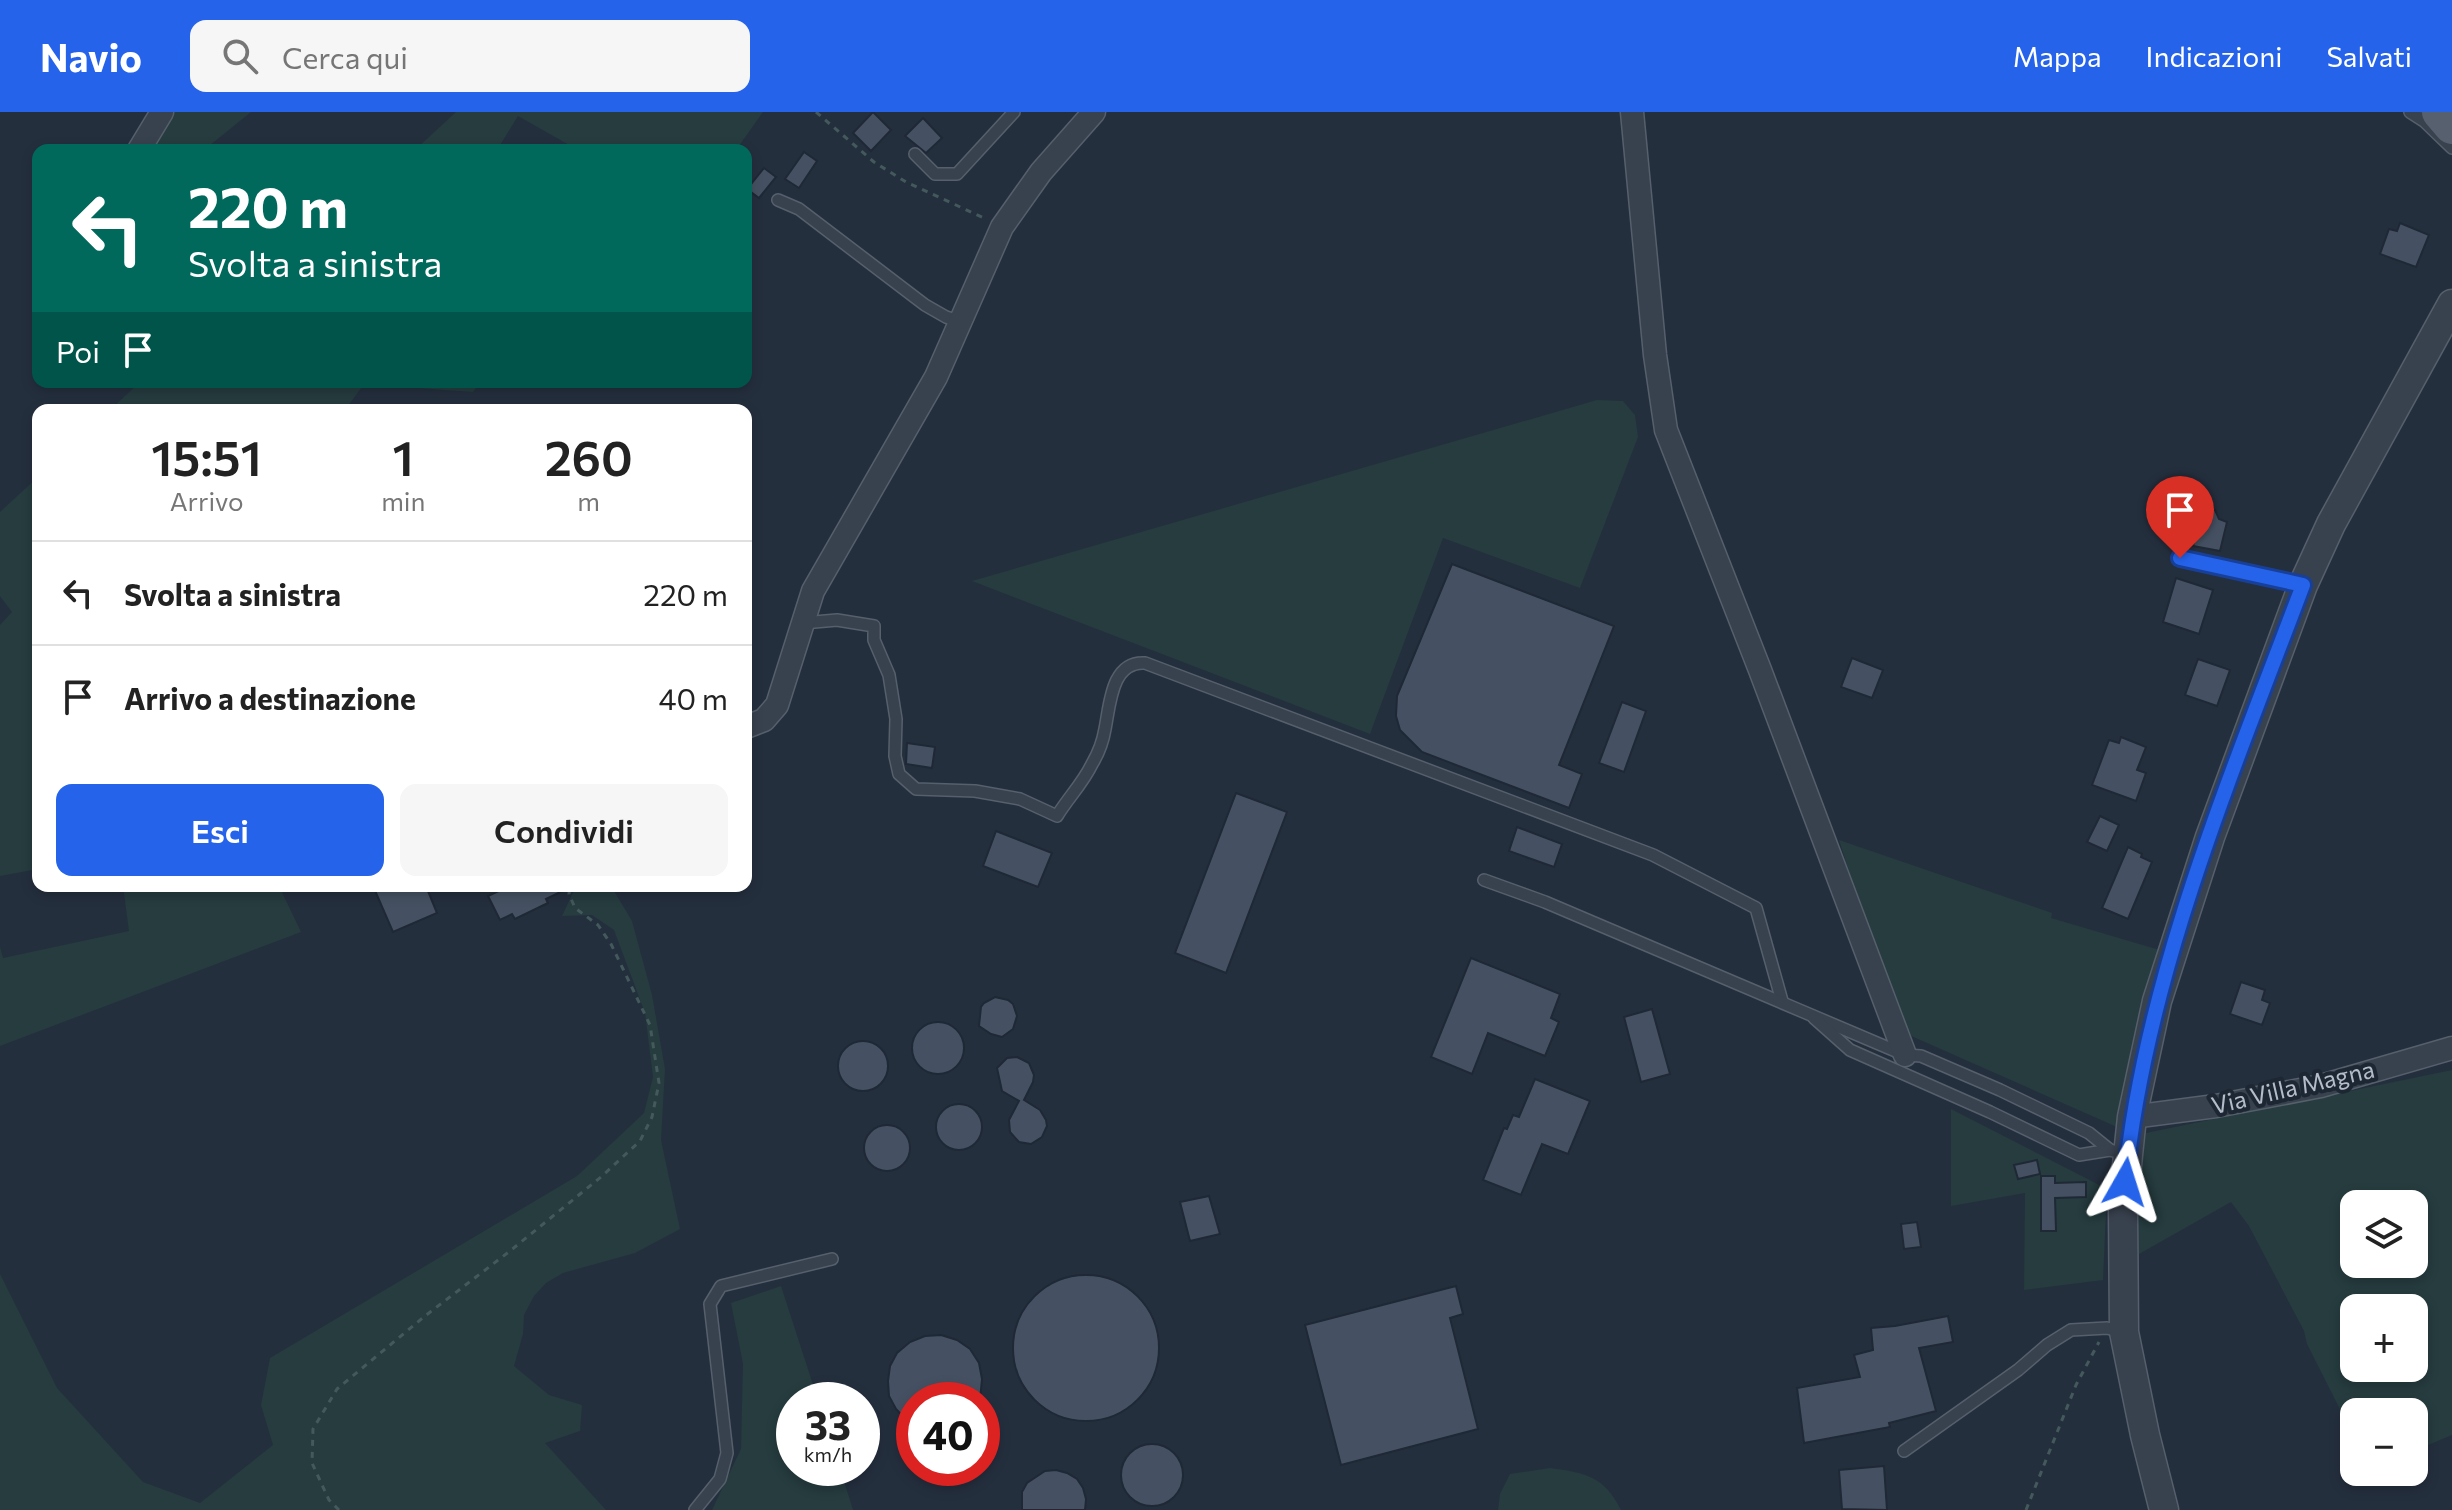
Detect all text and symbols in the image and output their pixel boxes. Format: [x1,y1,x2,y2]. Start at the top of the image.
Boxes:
search box [190,20,750,92]
text: Navio [40,33,142,80]
icon: search [218,34,262,78]
text: Cerca qui [282,38,408,75]
text: Mappa [2013,39,2102,73]
text: Indicazioni [2146,39,2282,73]
text: Salvati [2326,39,2412,73]
text: 220 m [188,171,348,240]
icon: left [56,176,160,280]
text: Svolta a sinistra [188,240,442,284]
icon: arrive [116,328,160,372]
text: Poi [56,332,100,369]
text: 15:51 [151,427,262,486]
text: 1 [393,427,414,486]
text: 260 [545,427,633,486]
pin [2146,476,2214,558]
text: Arrivo [170,485,243,516]
text: min [381,485,425,516]
text: m [577,485,600,516]
icon: arrive [2158,488,2202,532]
icon: left [56,571,100,615]
text: Svolta a sinistra [124,575,341,612]
text: 220 m [643,575,728,612]
icon: arrive [56,675,100,719]
text: Arrivo a destinazione [124,679,416,716]
text: 40 m [659,679,728,716]
button: Esci [56,784,384,876]
button: Condividi [400,784,728,876]
street label: Via Villa Magna [2208,1054,2377,1119]
position arrow [2083,1140,2167,1224]
map controls [2340,1190,2428,1486]
button: layers [2340,1190,2428,1278]
button: + [2340,1294,2428,1382]
speed limit sign: 40 [896,1382,1000,1486]
button: − [2340,1398,2428,1486]
text: 33 [805,1399,851,1448]
text: km/h [804,1442,852,1466]

